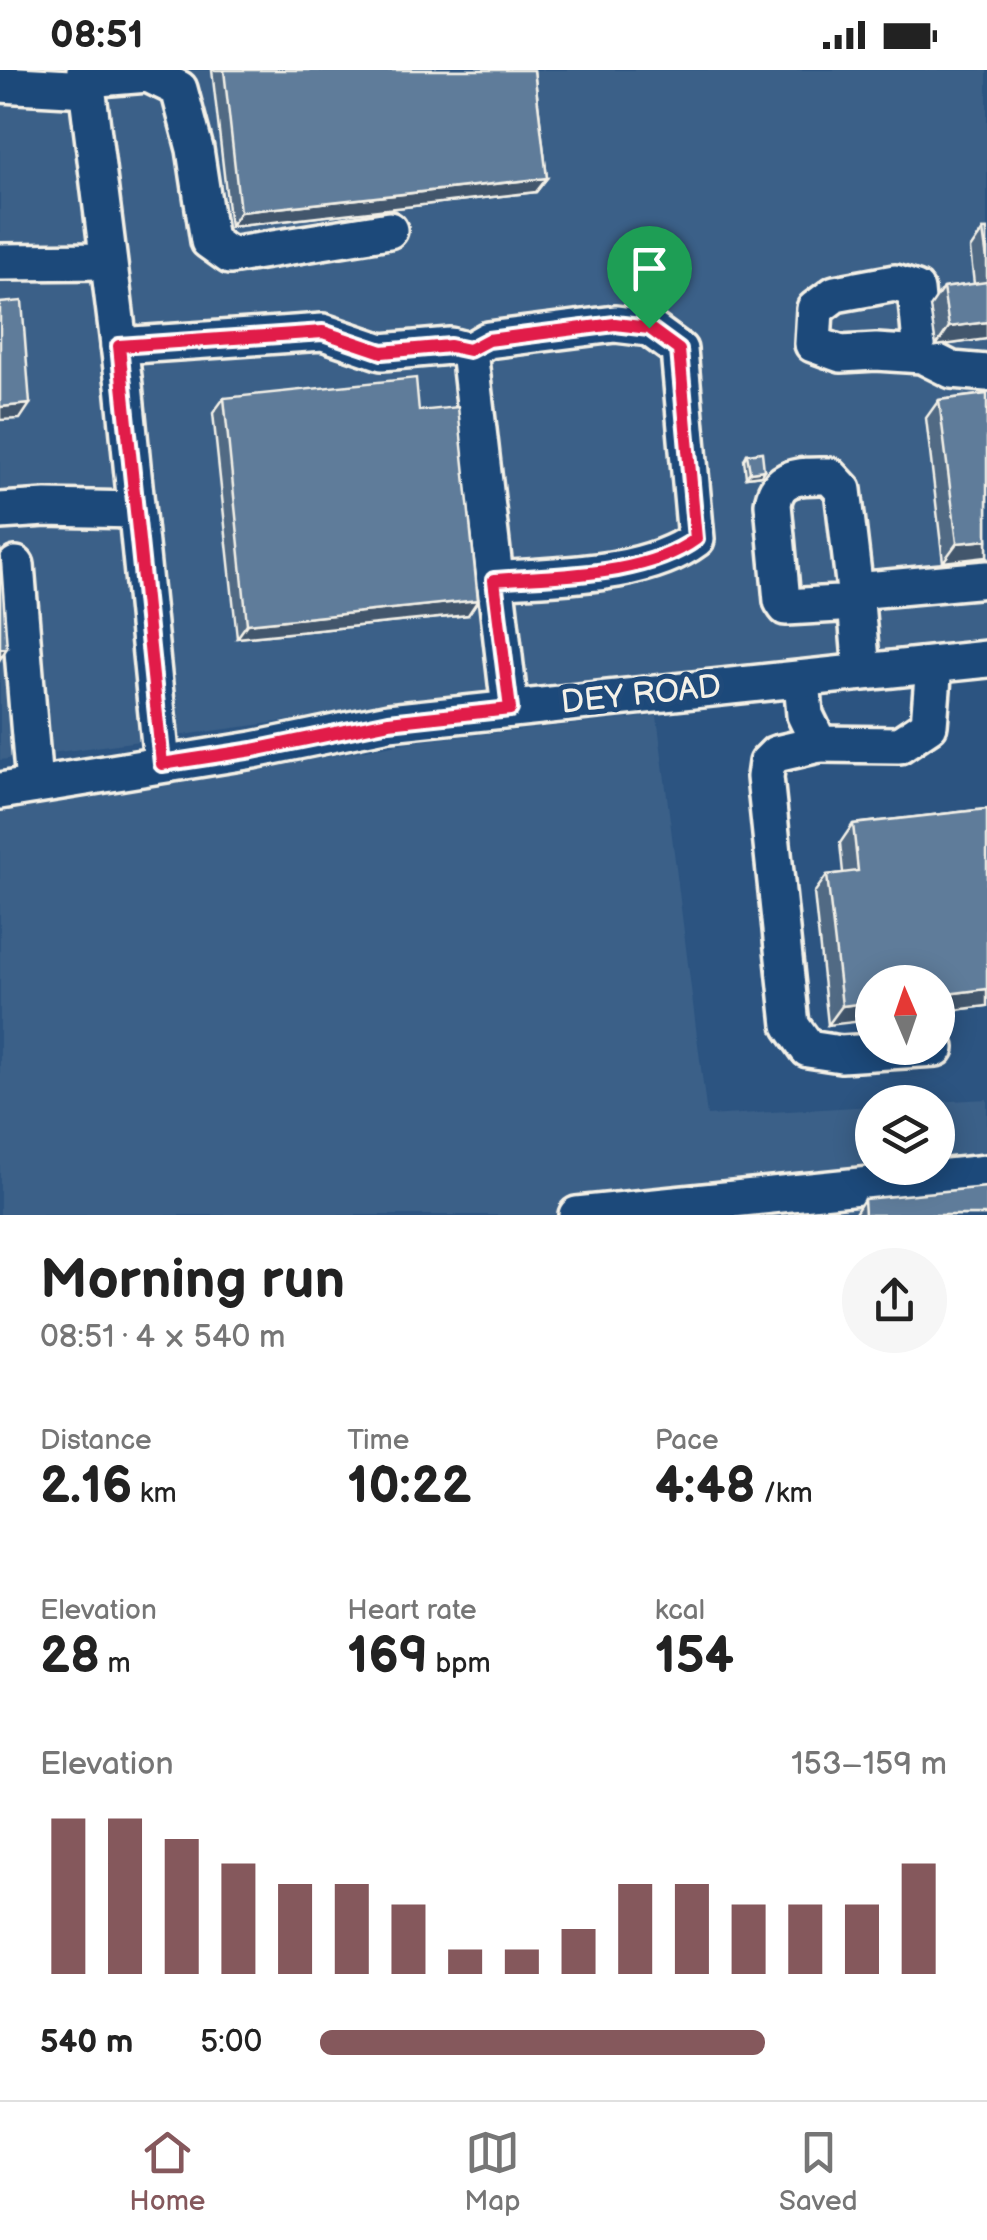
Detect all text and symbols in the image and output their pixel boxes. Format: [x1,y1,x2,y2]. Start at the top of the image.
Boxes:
text: 08:51 [50,13,144,58]
pin [607,226,692,329]
icon: arrive [622,241,677,296]
street label: DEY ROAD [559,667,723,723]
north arrow [855,965,955,1065]
map controls [855,965,955,1185]
button: layers [855,1085,955,1185]
text: Morning run [40,1247,345,1314]
button: share [842,1248,947,1353]
text: 08:51 · 4 × 540 m [40,1318,285,1357]
text: Distance [40,1424,152,1457]
text: Time [347,1424,409,1457]
text: Pace [655,1424,719,1457]
text: 2.16 [40,1457,132,1517]
text: 10:22 [347,1457,471,1517]
text: 4:48 [655,1457,756,1517]
text: km [132,1477,177,1510]
text: /km [756,1477,813,1510]
text: Elevation [40,1594,157,1627]
text: Heart rate [347,1594,477,1627]
text: kcal [655,1594,705,1627]
text: 28 [40,1627,100,1687]
text: 169 [347,1627,428,1687]
text: 154 [655,1627,734,1687]
text: m [100,1647,131,1680]
text: bpm [428,1647,491,1680]
text: Elevation [40,1745,173,1784]
text: 153–159 m [791,1745,947,1784]
text: 540 m [40,2023,133,2062]
text: 5:00 [200,2023,262,2062]
tab: Home [129,2125,205,2218]
tab: Map [464,2125,520,2218]
tab: Saved [779,2125,858,2218]

